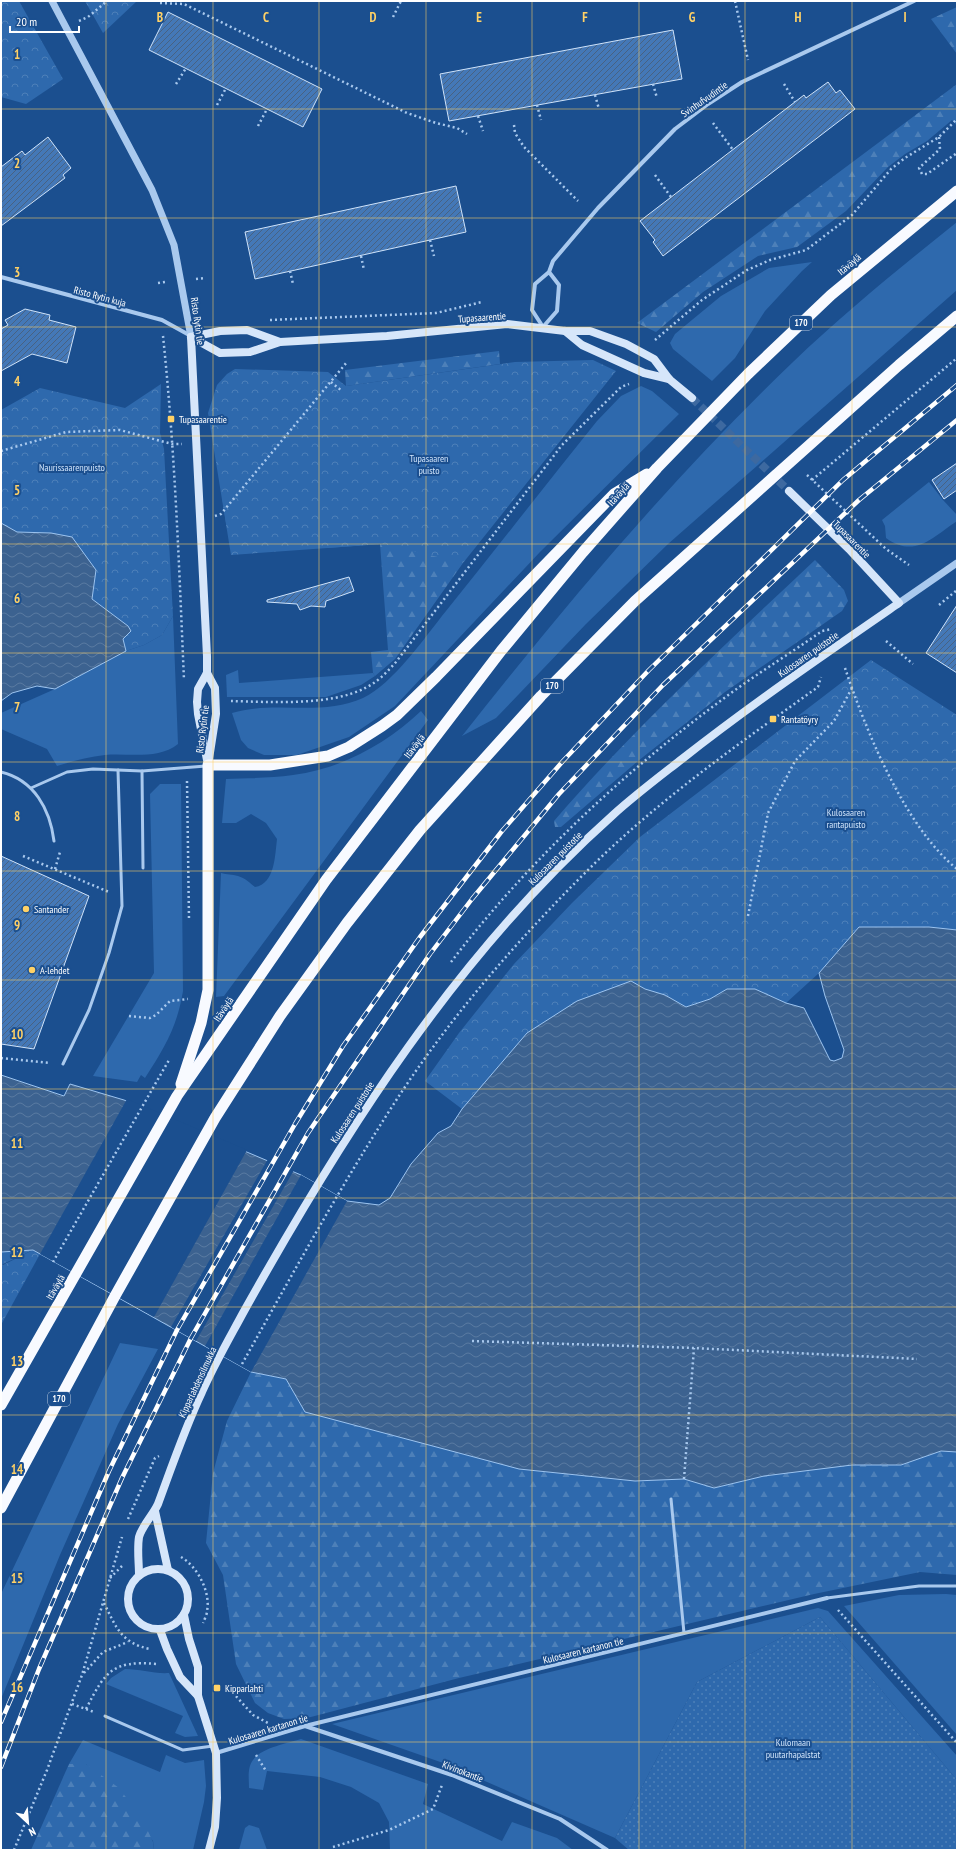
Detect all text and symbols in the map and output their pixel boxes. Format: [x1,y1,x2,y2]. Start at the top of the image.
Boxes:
scale bar [10,8,79,34]
text: B [157,9,163,26]
text: C [263,9,269,26]
text: D [370,9,377,26]
text: E [476,9,482,26]
text: F [582,9,588,26]
text: G [689,9,696,26]
text: H [795,9,802,26]
text: I [903,9,907,26]
text: 20 m [16,14,37,29]
text: 1 [14,46,20,63]
street label: Svinhufvudintie [678,79,730,120]
text: 2 [14,155,20,172]
street label: Itäväylä [835,251,864,278]
text: 3 [14,264,20,281]
street label: Risto Rytin kuja [72,283,127,310]
street label: Risto Rytin tie [188,296,207,346]
street label: Tupasaarentie [458,309,506,326]
road number: 170 [790,316,812,330]
text: 4 [14,373,21,390]
place label: Tupasaarentie [179,413,227,426]
marker: Tupasaarentie [166,414,176,424]
park label: Tupasaaren puisto [410,452,448,477]
park label: Naurissaarenpuisto [39,461,105,474]
street label: Itäväylä [604,480,632,509]
text: 5 [14,482,20,499]
street label: Tupasaarentie [830,518,873,561]
text: 6 [14,590,20,607]
street label: Kulosaaren puistotie [776,629,841,680]
road number: 170 [541,679,563,693]
text: 7 [14,699,20,716]
street label: Risto Rytin tie [193,704,212,754]
place label: Rantatöyry [781,713,818,726]
marker: Rantatöyry [768,714,778,724]
street label: Itäväylä [401,732,428,761]
park label: Kulosaaren rantapuisto [826,806,866,831]
text: 8 [14,808,20,825]
street label: Kulosaaren puistotie [526,829,585,888]
place label: Santander [34,903,69,916]
marker: Santander [21,904,31,914]
text: 9 [14,917,20,934]
place label: A-lehdet [40,964,70,977]
marker: A-lehdet [27,965,37,975]
street label: Itäväylä [210,994,236,1024]
text: 10 [11,1026,23,1043]
street label: Kulosaaren puistotie [328,1079,377,1145]
text: 11 [11,1135,23,1152]
text: 12 [11,1244,23,1261]
street label: Itäväylä [43,1272,68,1302]
street label: Kipparlahdensilmukka [175,1345,220,1420]
text: 13 [11,1353,23,1370]
road number: 170 [48,1392,70,1406]
text: 14 [11,1461,24,1478]
text: 15 [11,1570,23,1587]
street label: Kulosaaren kartanon tie [542,1634,625,1667]
text: 16 [11,1679,23,1696]
place label: Kipparlahti [225,1682,263,1695]
marker: Kipparlahti [212,1683,222,1693]
street label: Kulosaaren kartanon tie [227,1711,309,1748]
park label: Kulomaan puutarhapalstat [766,1736,820,1761]
street label: Kivinokantie [440,1758,485,1785]
north arrow [8,1803,48,1843]
text: N [27,1824,38,1840]

